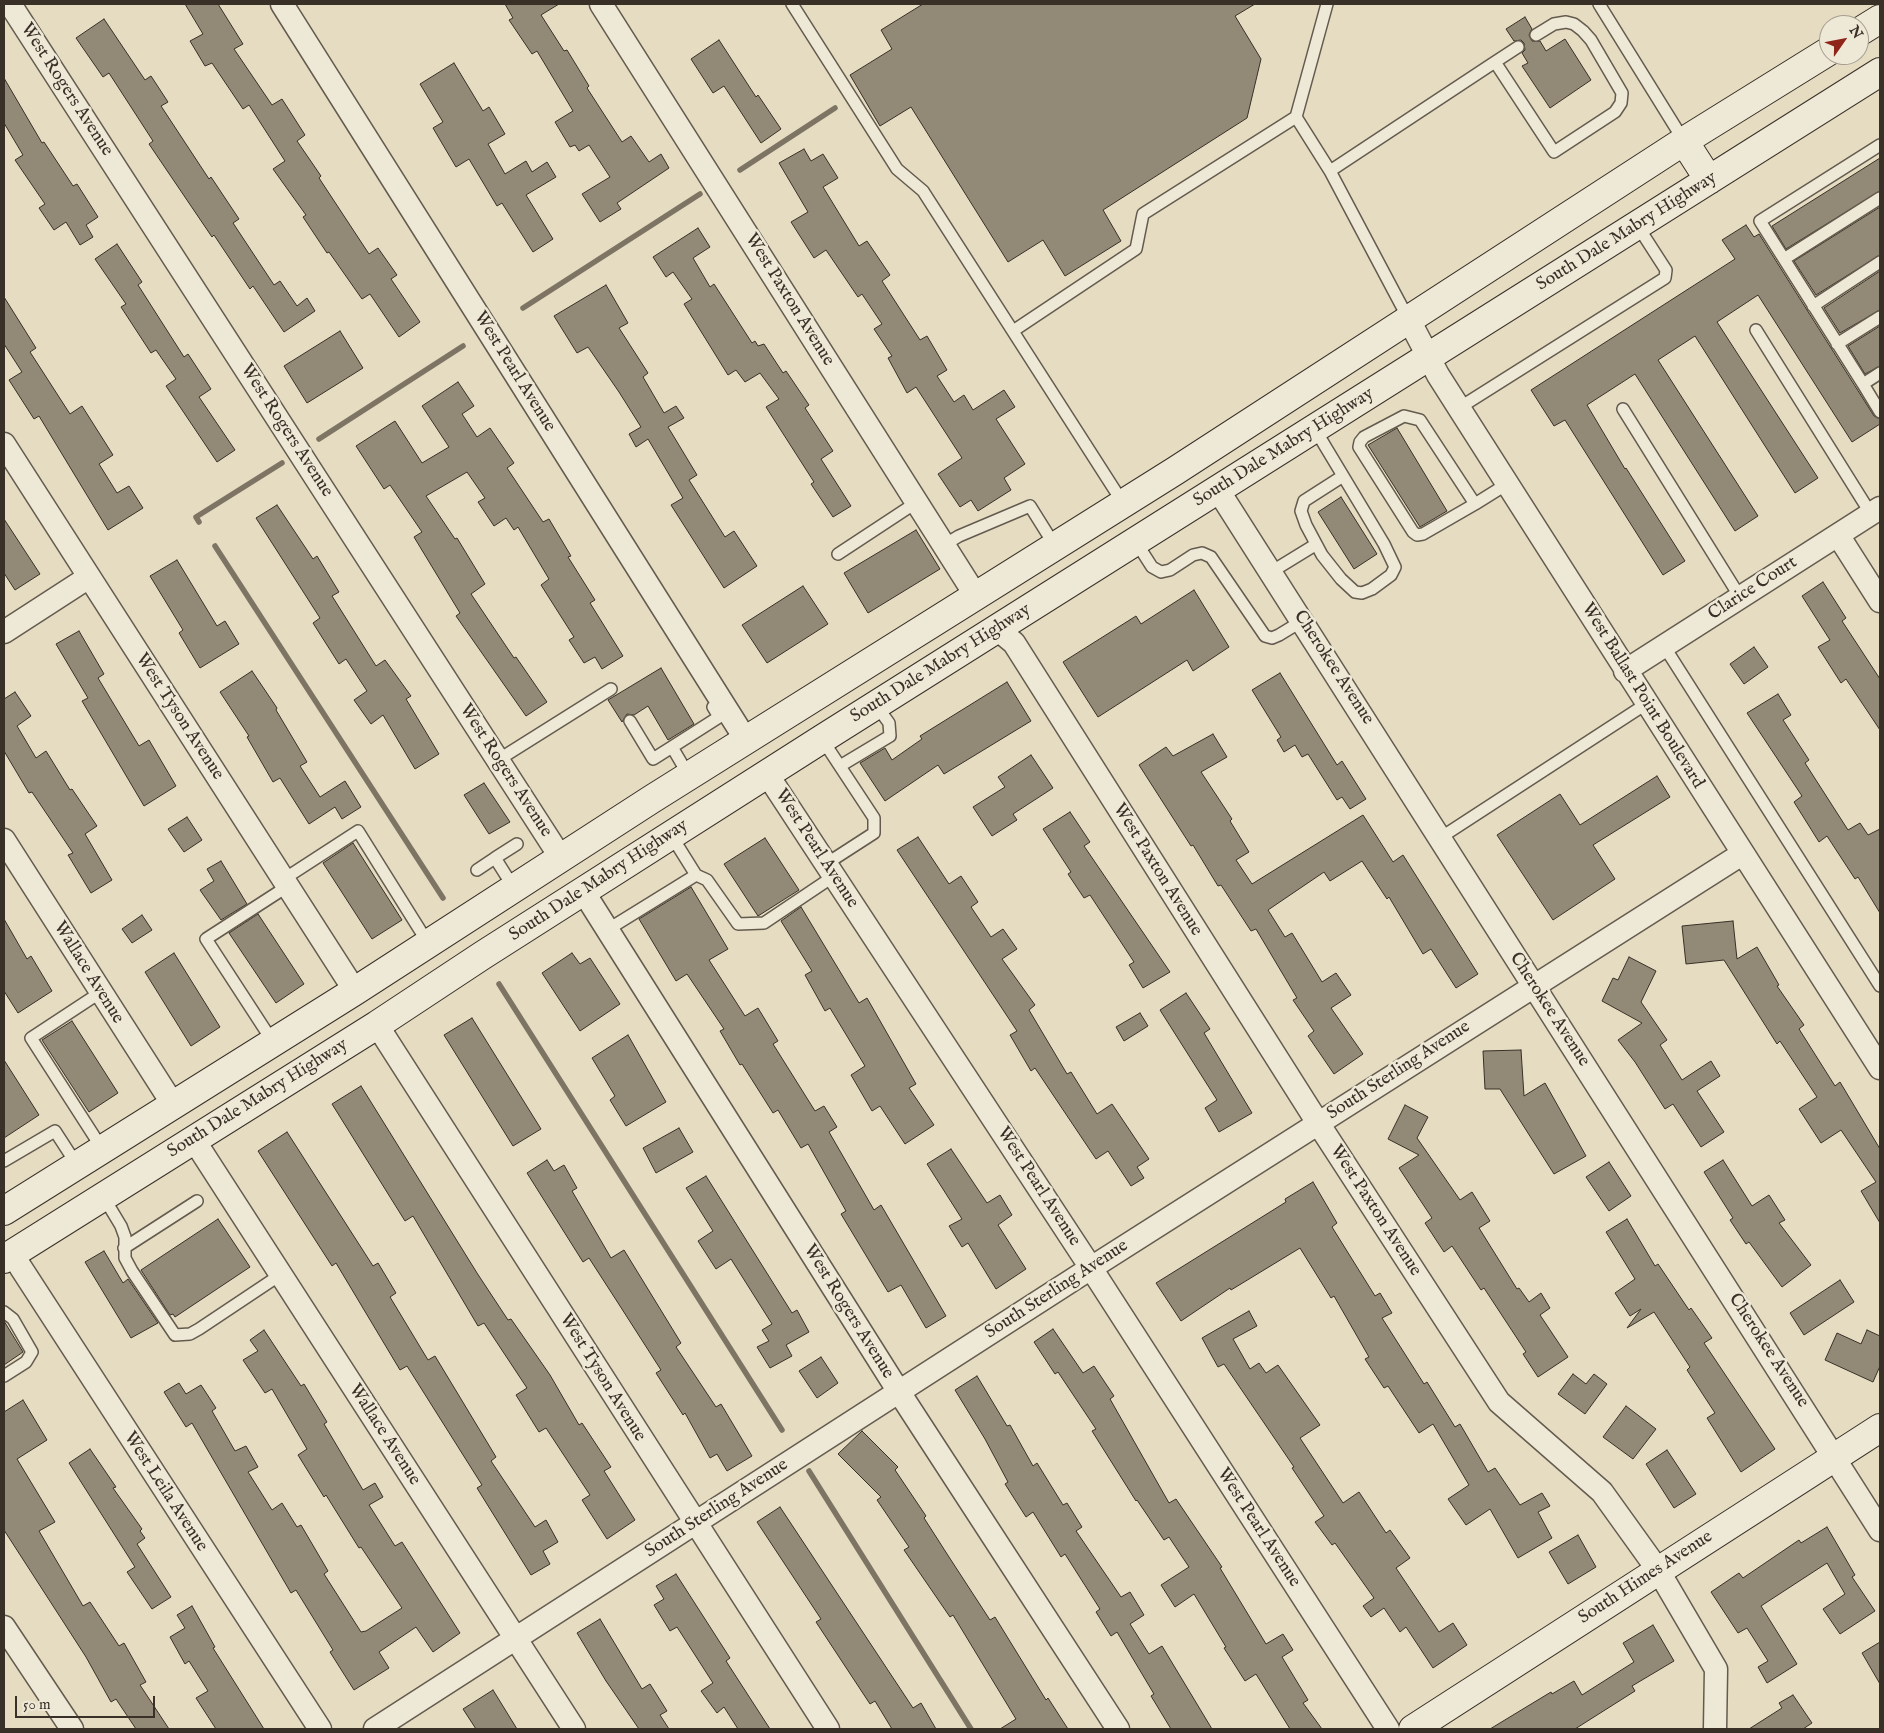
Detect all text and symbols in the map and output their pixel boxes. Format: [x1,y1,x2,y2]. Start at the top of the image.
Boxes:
north arrow [1819,15,1869,65]
street label: West Rogers Avenue [15,19,117,161]
text: N [1845,22,1867,42]
street label: South Dale Mabry Highway [1533,168,1721,296]
street label: West Paxton Avenue [740,230,838,370]
street label: West Pearl Avenue [468,308,560,436]
street label: West Rogers Avenue [235,360,337,502]
street label: South Dale Mabry Highway [1190,384,1378,512]
street label: Clarice Court [1705,552,1801,626]
street label: West Ballast Point Boulevard [1576,599,1708,793]
street label: South Dale Mabry Highway [847,600,1035,728]
street label: Cherokee Avenue [1288,607,1378,729]
street label: West Tyson Avenue [130,650,228,784]
street label: West Rogers Avenue [454,700,556,842]
street label: West Pearl Avenue [769,785,863,913]
street label: West Paxton Avenue [1108,800,1206,940]
street label: South Dale Mabry Highway [506,815,692,947]
street label: Wallace Avenue [48,918,128,1028]
street label: Cherokee Avenue [1504,949,1594,1071]
street label: South Sterling Avenue [1323,1017,1475,1125]
street label: South Dale Mabry Highway [164,1035,352,1163]
street label: West Pearl Avenue [991,1123,1085,1251]
street label: West Paxton Avenue [1325,1141,1425,1281]
street label: South Sterling Avenue [981,1236,1133,1344]
street label: West Rogers Avenue [798,1241,898,1383]
street label: Cherokee Avenue [1723,1290,1813,1412]
street label: West Tyson Avenue [554,1310,650,1446]
street label: Wallace Avenue [343,1380,425,1490]
street label: West Leila Avenue [118,1428,212,1556]
street label: South Sterling Avenue [641,1455,793,1563]
street label: West Pearl Avenue [1211,1464,1305,1592]
street label: South Himes Avenue [1575,1527,1717,1629]
scale bar [18,1686,158,1718]
text: 50 m [23,1695,51,1714]

